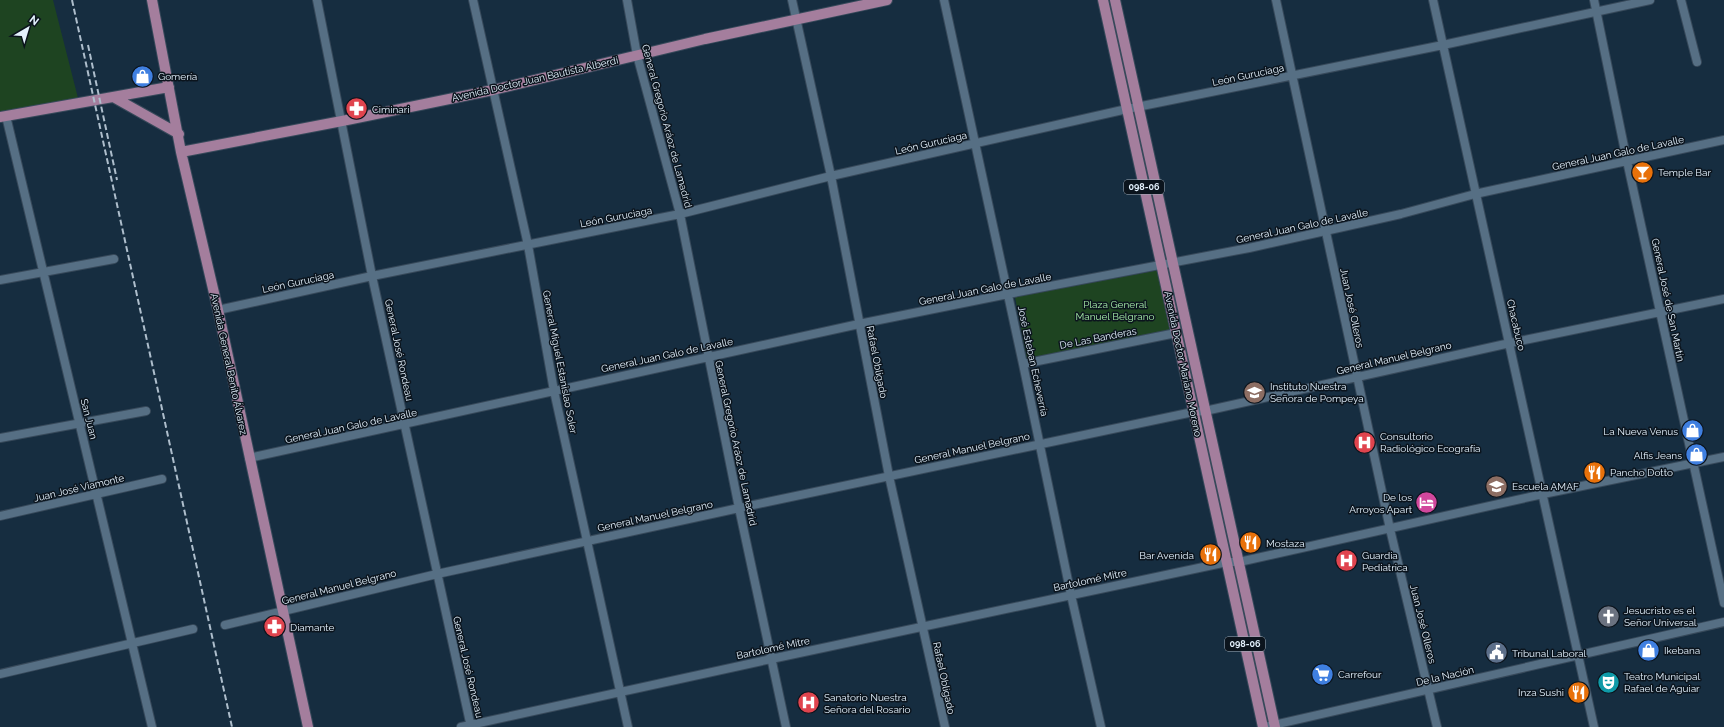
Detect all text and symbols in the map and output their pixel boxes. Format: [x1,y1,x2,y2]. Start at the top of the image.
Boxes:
north arrow [8,8,48,48]
text: N [27,13,41,28]
street label: General Gregorio Aráoz de Lamadrid [640,43,694,209]
street label: Avenida Doctor Juan Bautista Alberdi [451,54,619,104]
street label: León Guruciaga [1211,62,1285,88]
shop icon: Gomería [130,63,156,89]
place label: Gomería [158,71,197,82]
pharmacy icon: Ciminari [344,96,370,122]
place label: Ciminari [372,104,409,115]
street label: León Guruciaga [894,129,968,157]
street label: General Juan Galo de Lavalle [1551,134,1685,172]
bar icon: Temple Bar [1630,159,1656,185]
place label: Temple Bar [1658,167,1711,178]
road number: 098-06 [1124,180,1164,194]
street label: León Guruciaga [579,205,653,229]
street label: General Juan Galo de Lavalle [1235,207,1369,245]
street label: General José de San Martín [1650,237,1686,363]
street label: Juan José Olleros [1338,267,1366,349]
street label: León Guruciaga [261,269,335,295]
street label: General Juan Galo de Lavalle [918,271,1052,307]
street label: General Miguel Estanislao Soler [541,289,579,435]
street label: Avenida Doctor Mariano Moreno [1162,290,1204,438]
street label: Avenida General Benito Álvarez [209,292,249,436]
street label: General José Rondeau [383,298,415,402]
street label: Chacabuco [1505,298,1527,352]
park label: Plaza General Manuel Belgrano [1076,299,1155,322]
street label: José Esteban Echeverría [1016,305,1050,417]
street label: Rafael Obligado [865,325,889,399]
street label: De Las Banderas [1059,325,1138,351]
street label: General Juan Galo de Lavalle [600,336,734,374]
street label: General Manuel Belgrano [1335,339,1453,377]
street label: General Gregorio Aráoz de Lamadrid [713,359,759,527]
school or university icon: Instituto Nuestra Señora de Pompeya [1241,379,1267,405]
place label: Instituto Nuestra Señora de Pompeya [1270,381,1364,404]
street label: San Juan [79,397,99,441]
street label: General Juan Galo de Lavalle [284,407,418,445]
shop icon: La Nueva Venus [1680,418,1706,444]
place label: La Nueva Venus [1603,426,1678,437]
hospital icon: Consultorio Radiológico Ecografía [1352,429,1378,455]
street label: General Manuel Belgrano [913,430,1031,466]
place label: Consultorio Radiológico Ecografía [1380,431,1481,454]
shop icon: Alfis Jeans [1684,442,1710,468]
place label: Alfis Jeans [1634,450,1682,461]
restaurant icon: Pancho Dotto [1582,459,1608,485]
place label: Pancho Dotto [1610,467,1673,478]
street label: Juan José Viamonte [33,472,125,504]
school or university icon: Escuela AMAF [1484,473,1510,499]
place label: Escuela AMAF [1512,481,1579,492]
hotel icon: De los Arroyos Apart [1414,490,1440,516]
place label: De los Arroyos Apart [1349,492,1413,515]
street label: General Manuel Belgrano [596,498,714,534]
restaurant icon: Mostaza [1238,530,1264,556]
place label: Mostaza [1266,538,1305,549]
restaurant icon: Bar Avenida [1197,542,1223,568]
hospital icon: Guardia Pediatrica [1334,548,1360,574]
place label: Bar Avenida [1139,550,1194,561]
place label: Guardia Pediatrica [1362,550,1408,573]
street label: General Manuel Belgrano [281,567,397,607]
street label: Bartolomé Mitre [1052,567,1128,593]
street label: Juan José Olleros [1408,583,1438,665]
church icon: Jesucristo es el Señor Universal [1596,603,1622,629]
place label: Jesucristo es el Señor Universal [1624,605,1697,628]
pharmacy icon: Diamante [261,614,287,640]
street label: General José Rondeau [451,615,485,719]
place label: Diamante [290,622,334,633]
street label: Bartolomé Mitre [735,635,811,661]
road number: 098-06 [1225,637,1265,651]
shop icon: Ikebana [1635,637,1661,663]
public building icon: Tribunal Laboral [1484,640,1510,666]
street label: Rafael Obligado [931,641,957,715]
place label: Ikebana [1664,645,1700,656]
place label: Tribunal Laboral [1512,648,1587,659]
supermarket icon: Carrefour [1309,661,1335,687]
street label: De la Nación [1415,664,1475,688]
place label: Carrefour [1338,669,1382,680]
theatre icon: Teatro Municipal Rafael de Aguiar [1596,669,1622,695]
place label: Teatro Municipal Rafael de Aguiar [1624,671,1700,694]
restaurant icon: Inza Sushi [1566,679,1592,705]
place label: Inza Sushi [1518,687,1564,698]
hospital icon: Sanatorio Nuestra Señora del Rosario [796,690,822,716]
place label: Sanatorio Nuestra Señora del Rosario [824,692,911,715]

